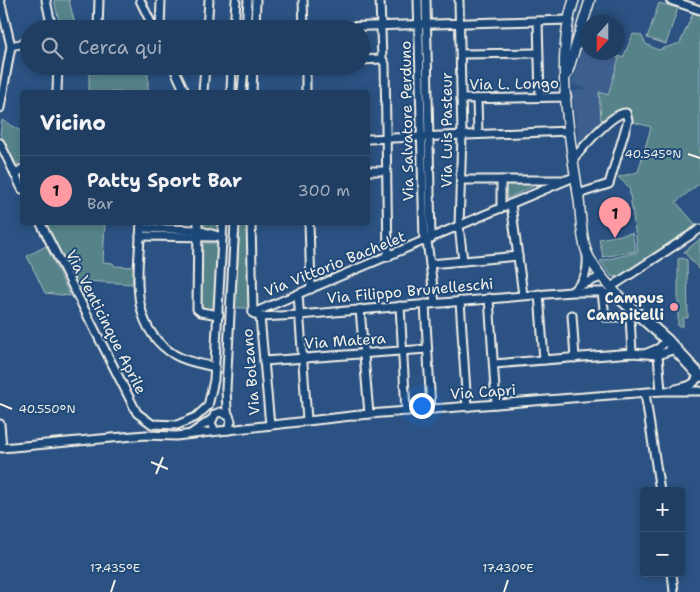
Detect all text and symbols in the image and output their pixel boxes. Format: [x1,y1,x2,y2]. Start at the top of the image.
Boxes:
north arrow [580,15,625,60]
search box [20,20,370,75]
icon: search [38,34,66,62]
text: Cerca qui [78,35,162,60]
street label: Via Salvatore Perduno [396,40,418,202]
street label: Via Luis Pasteur [437,72,457,188]
street label: Via L. Longo [469,73,559,95]
text: Vicino [40,109,106,137]
text: 40.545°N [625,146,681,162]
text: Patty Sport Bar [87,168,242,193]
text: 1 [52,180,60,201]
text: 300 m [298,180,350,201]
text: Bar [87,193,114,214]
pin: 1 [599,197,631,238]
street label: Via Vittorio Bachelet [261,226,409,302]
street label: Via Venticinque Aprile [61,246,151,398]
street label: Via Filippo Brunelleschi [326,274,494,308]
place label: Campus Campitelli [587,288,664,325]
marker: Campus Campitelli [668,301,680,313]
street label: Via Bolzano [237,328,265,416]
street label: Via Matera [303,328,387,354]
street label: Via Capri [449,380,517,404]
your location [409,393,435,419]
text: 40.550°N [18,401,76,417]
map controls [640,487,685,577]
button: + [640,487,685,532]
button: − [640,532,685,577]
text: 17.435°E [90,560,140,576]
text: 17.430°E [482,560,534,576]

